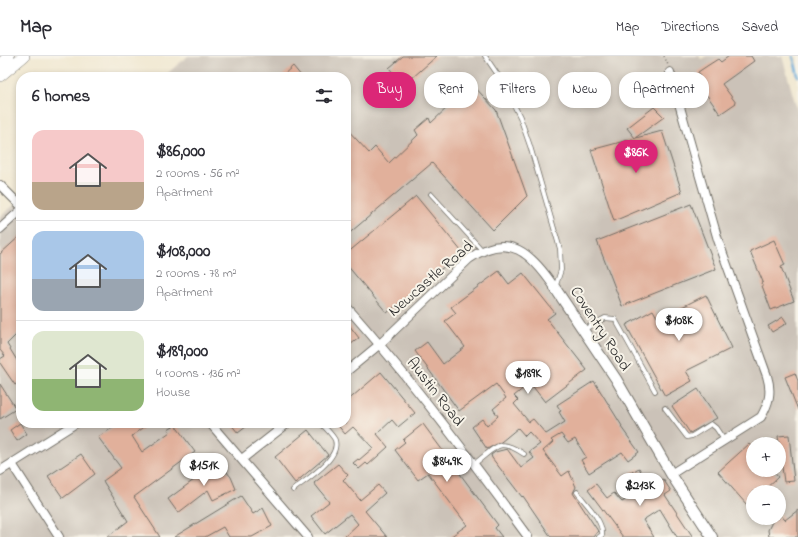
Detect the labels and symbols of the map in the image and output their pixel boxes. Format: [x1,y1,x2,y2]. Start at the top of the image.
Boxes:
pin: $86K [612,140,660,174]
street label: Newcastle Road [383,235,479,323]
street label: Coventry Road [564,282,636,376]
pin: $108K [651,308,707,342]
street label: Austin Road [400,352,470,432]
pin: $189K [500,361,556,395]
pin: $84.9K [414,449,480,483]
pin: $151K [176,453,232,487]
pin: $213K [612,473,668,507]

